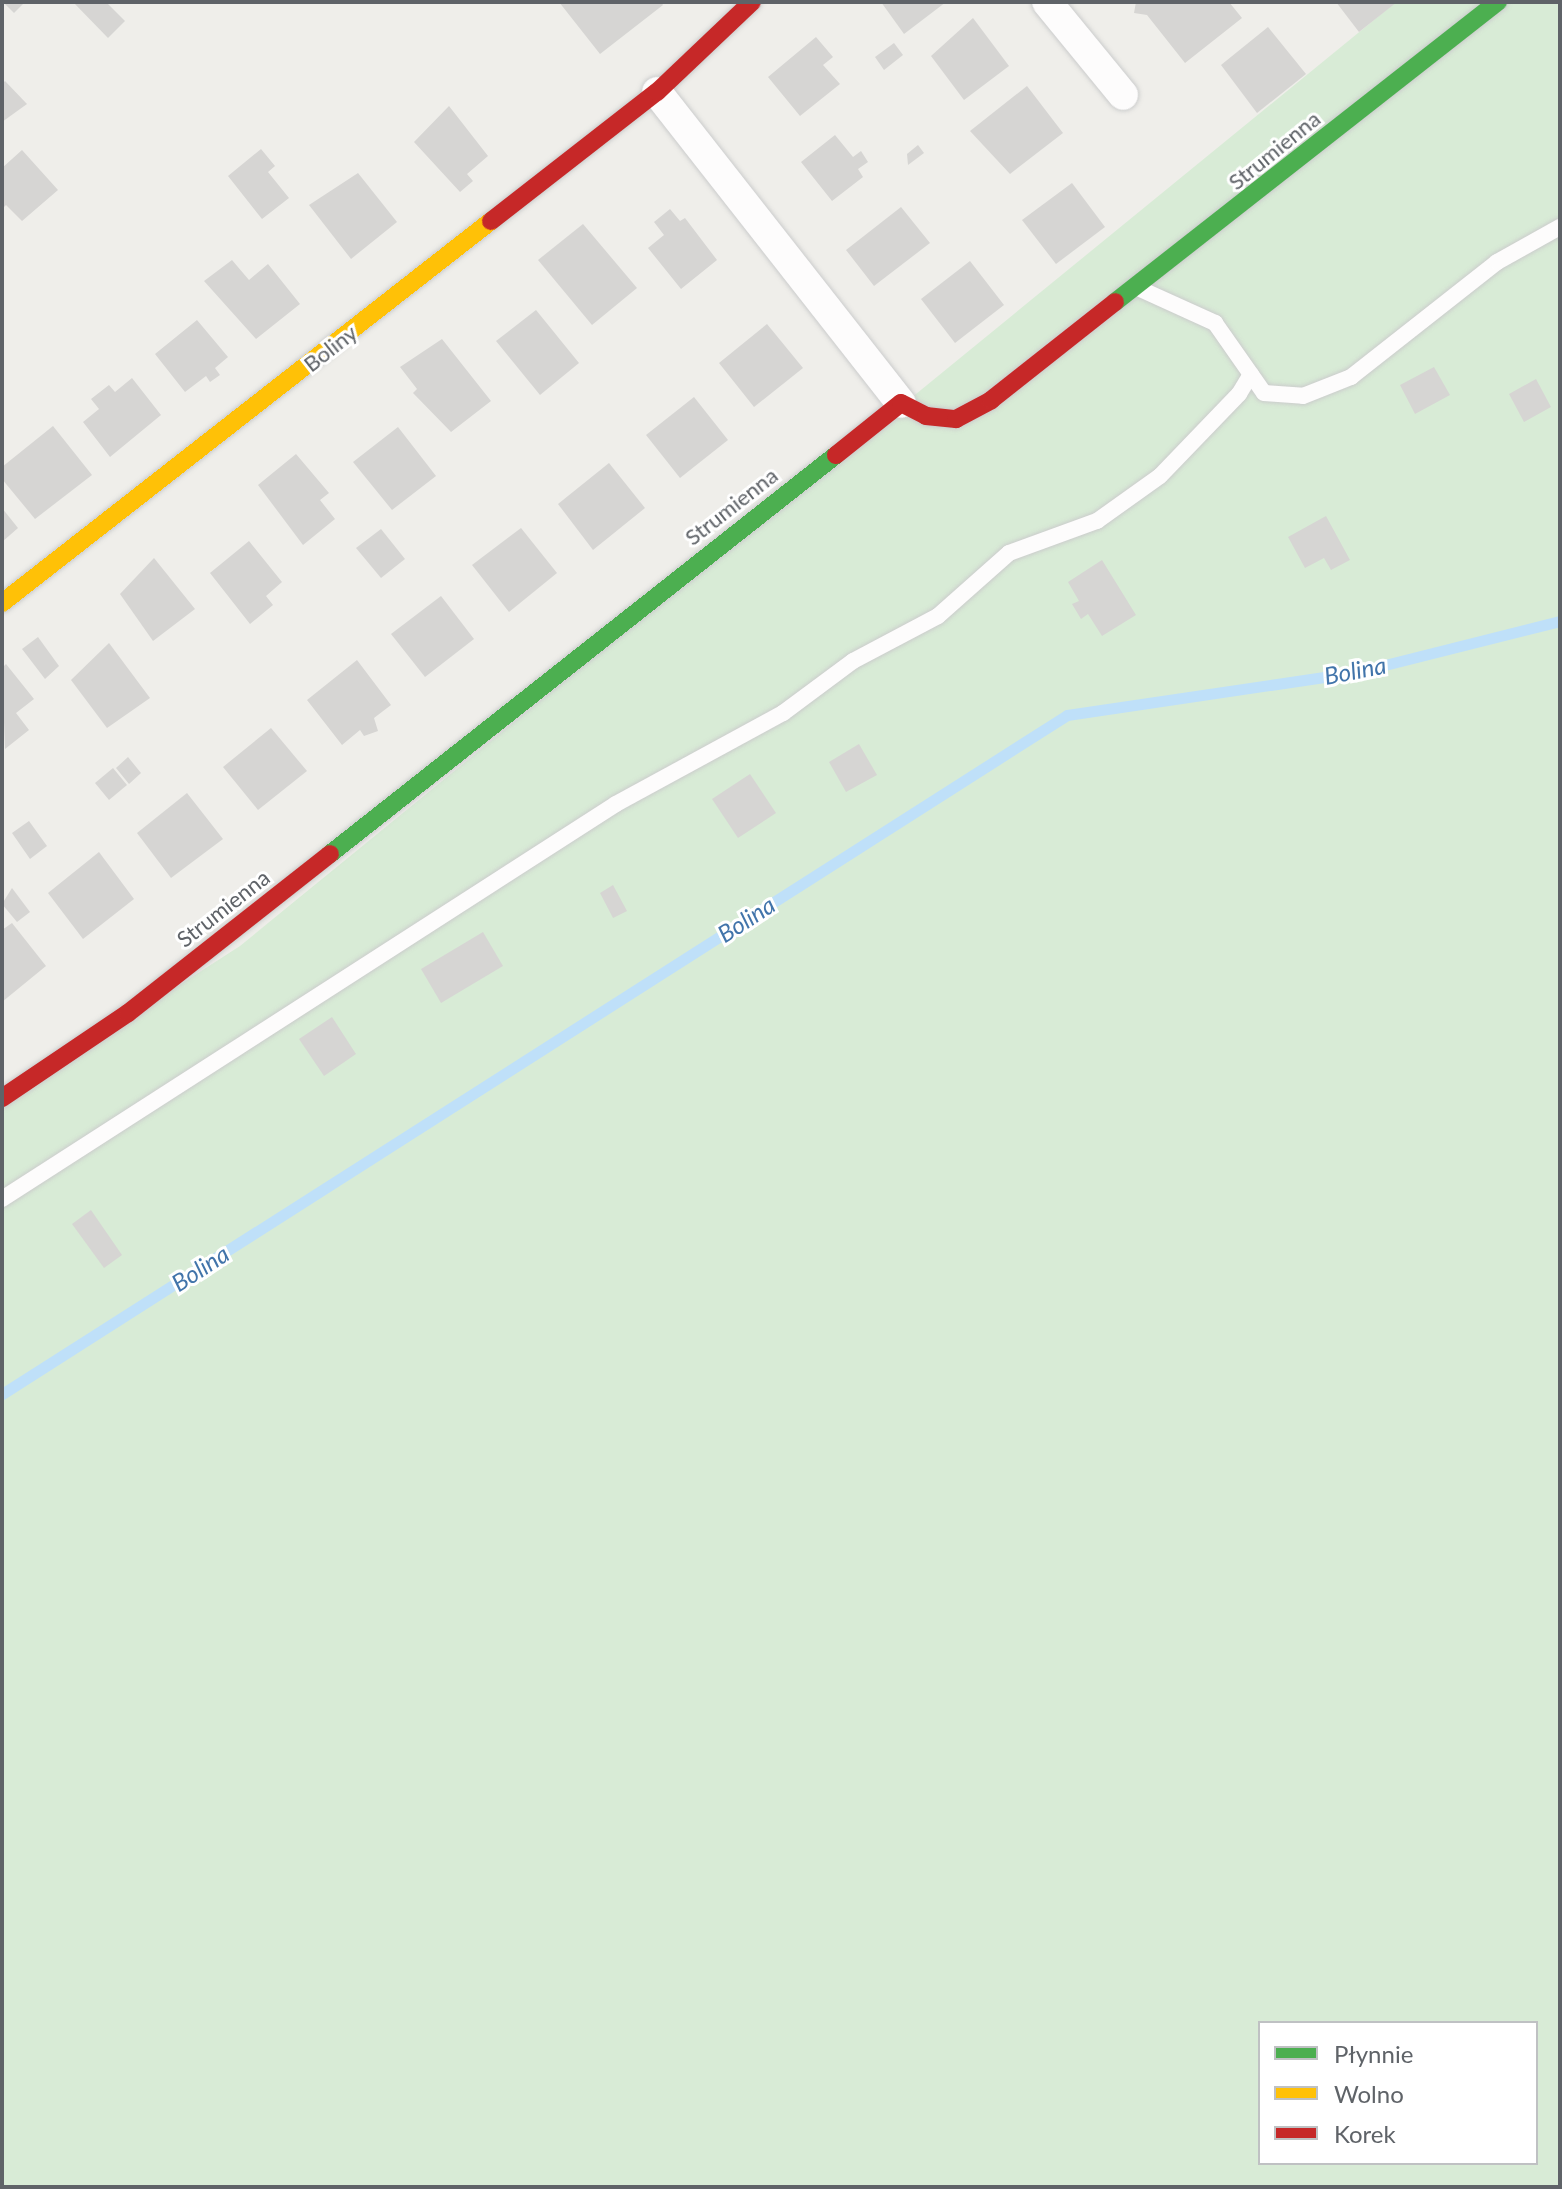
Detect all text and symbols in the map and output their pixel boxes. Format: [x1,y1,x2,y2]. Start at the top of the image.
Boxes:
street label: Strumienna [1223,105,1325,195]
street label: Boliny [298,319,362,377]
street label: Strumienna [680,462,782,550]
water label: Bolina [1322,650,1388,690]
street label: Strumienna [172,864,274,952]
water label: Bolina [712,890,780,948]
water label: Bolina [166,1239,234,1297]
legend [1258,2021,1538,2165]
text: Płynnie [1334,2039,1413,2068]
text: Wolno [1334,2079,1404,2108]
text: Korek [1334,2119,1396,2148]

